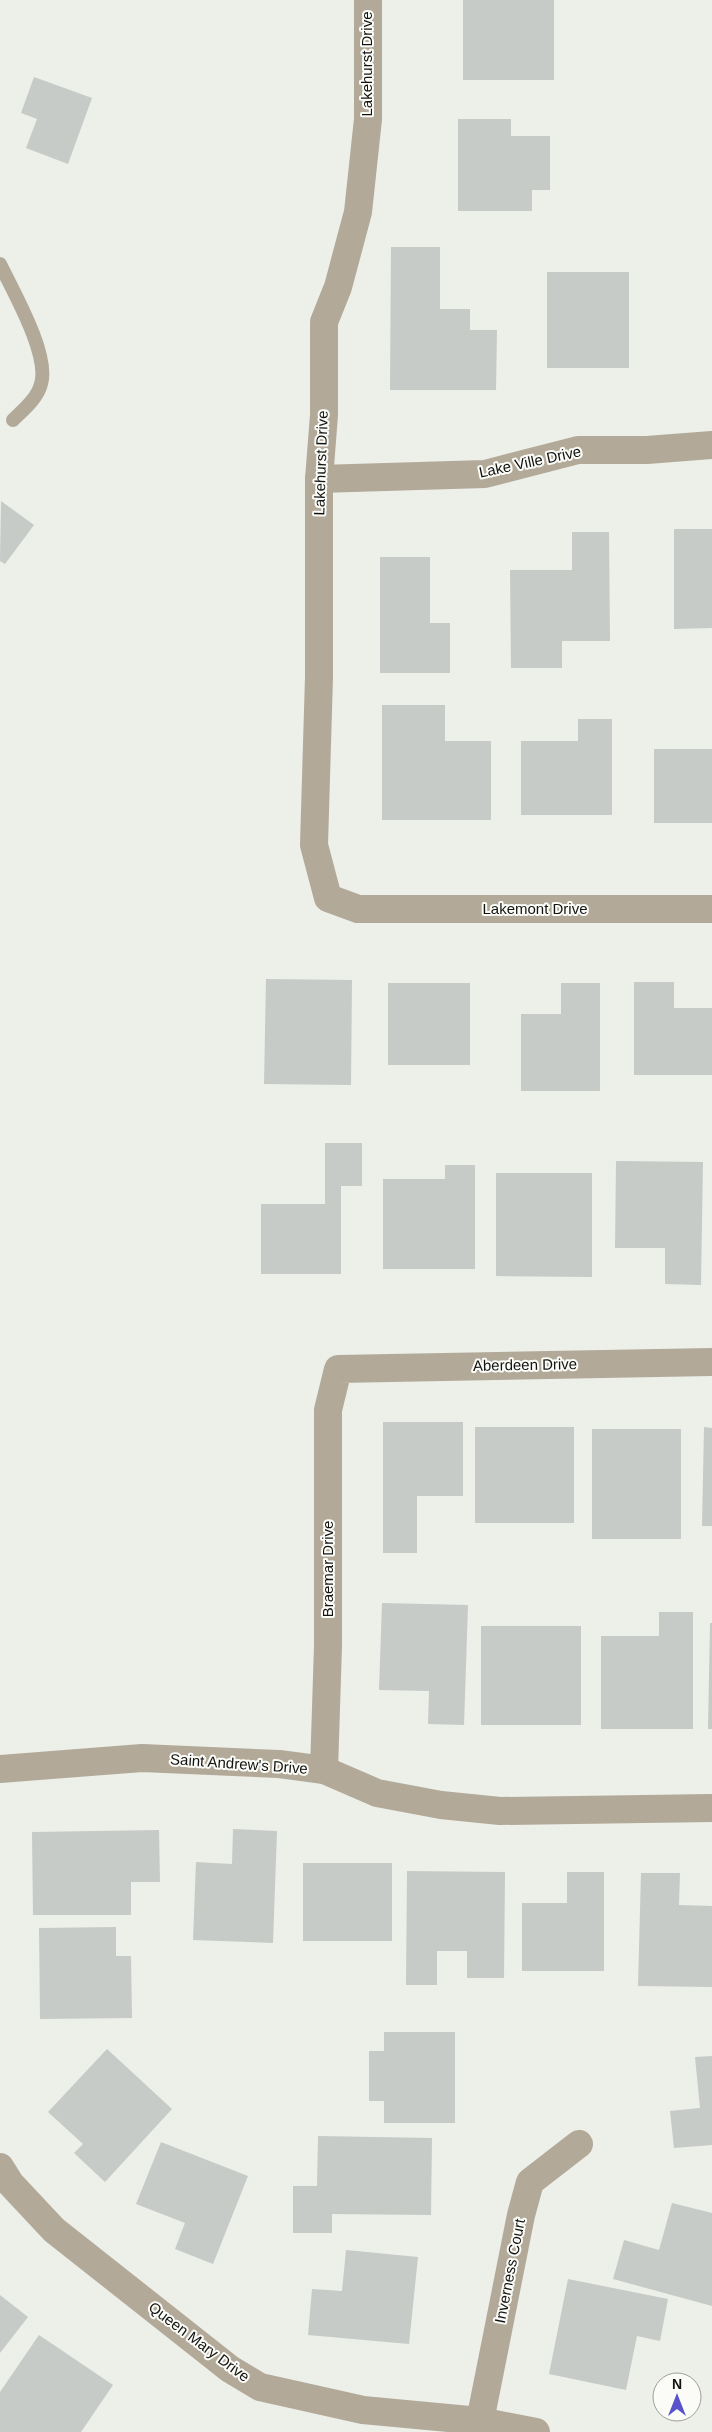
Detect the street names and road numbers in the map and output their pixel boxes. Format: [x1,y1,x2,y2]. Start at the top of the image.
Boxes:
street label: Lakehurst Drive [358,11,375,117]
street label: Lakehurst Drive [310,410,331,516]
street label: Lake Ville Drive [477,442,583,481]
street label: Lakemont Drive [482,900,588,917]
street label: Aberdeen Drive [473,1355,577,1374]
street label: Braemar Drive [319,1521,336,1617]
street label: Saint Andrew's Drive [170,1750,308,1777]
street label: Inverness Court [491,2217,528,2324]
street label: Queen Mary Drive [146,2298,253,2385]

